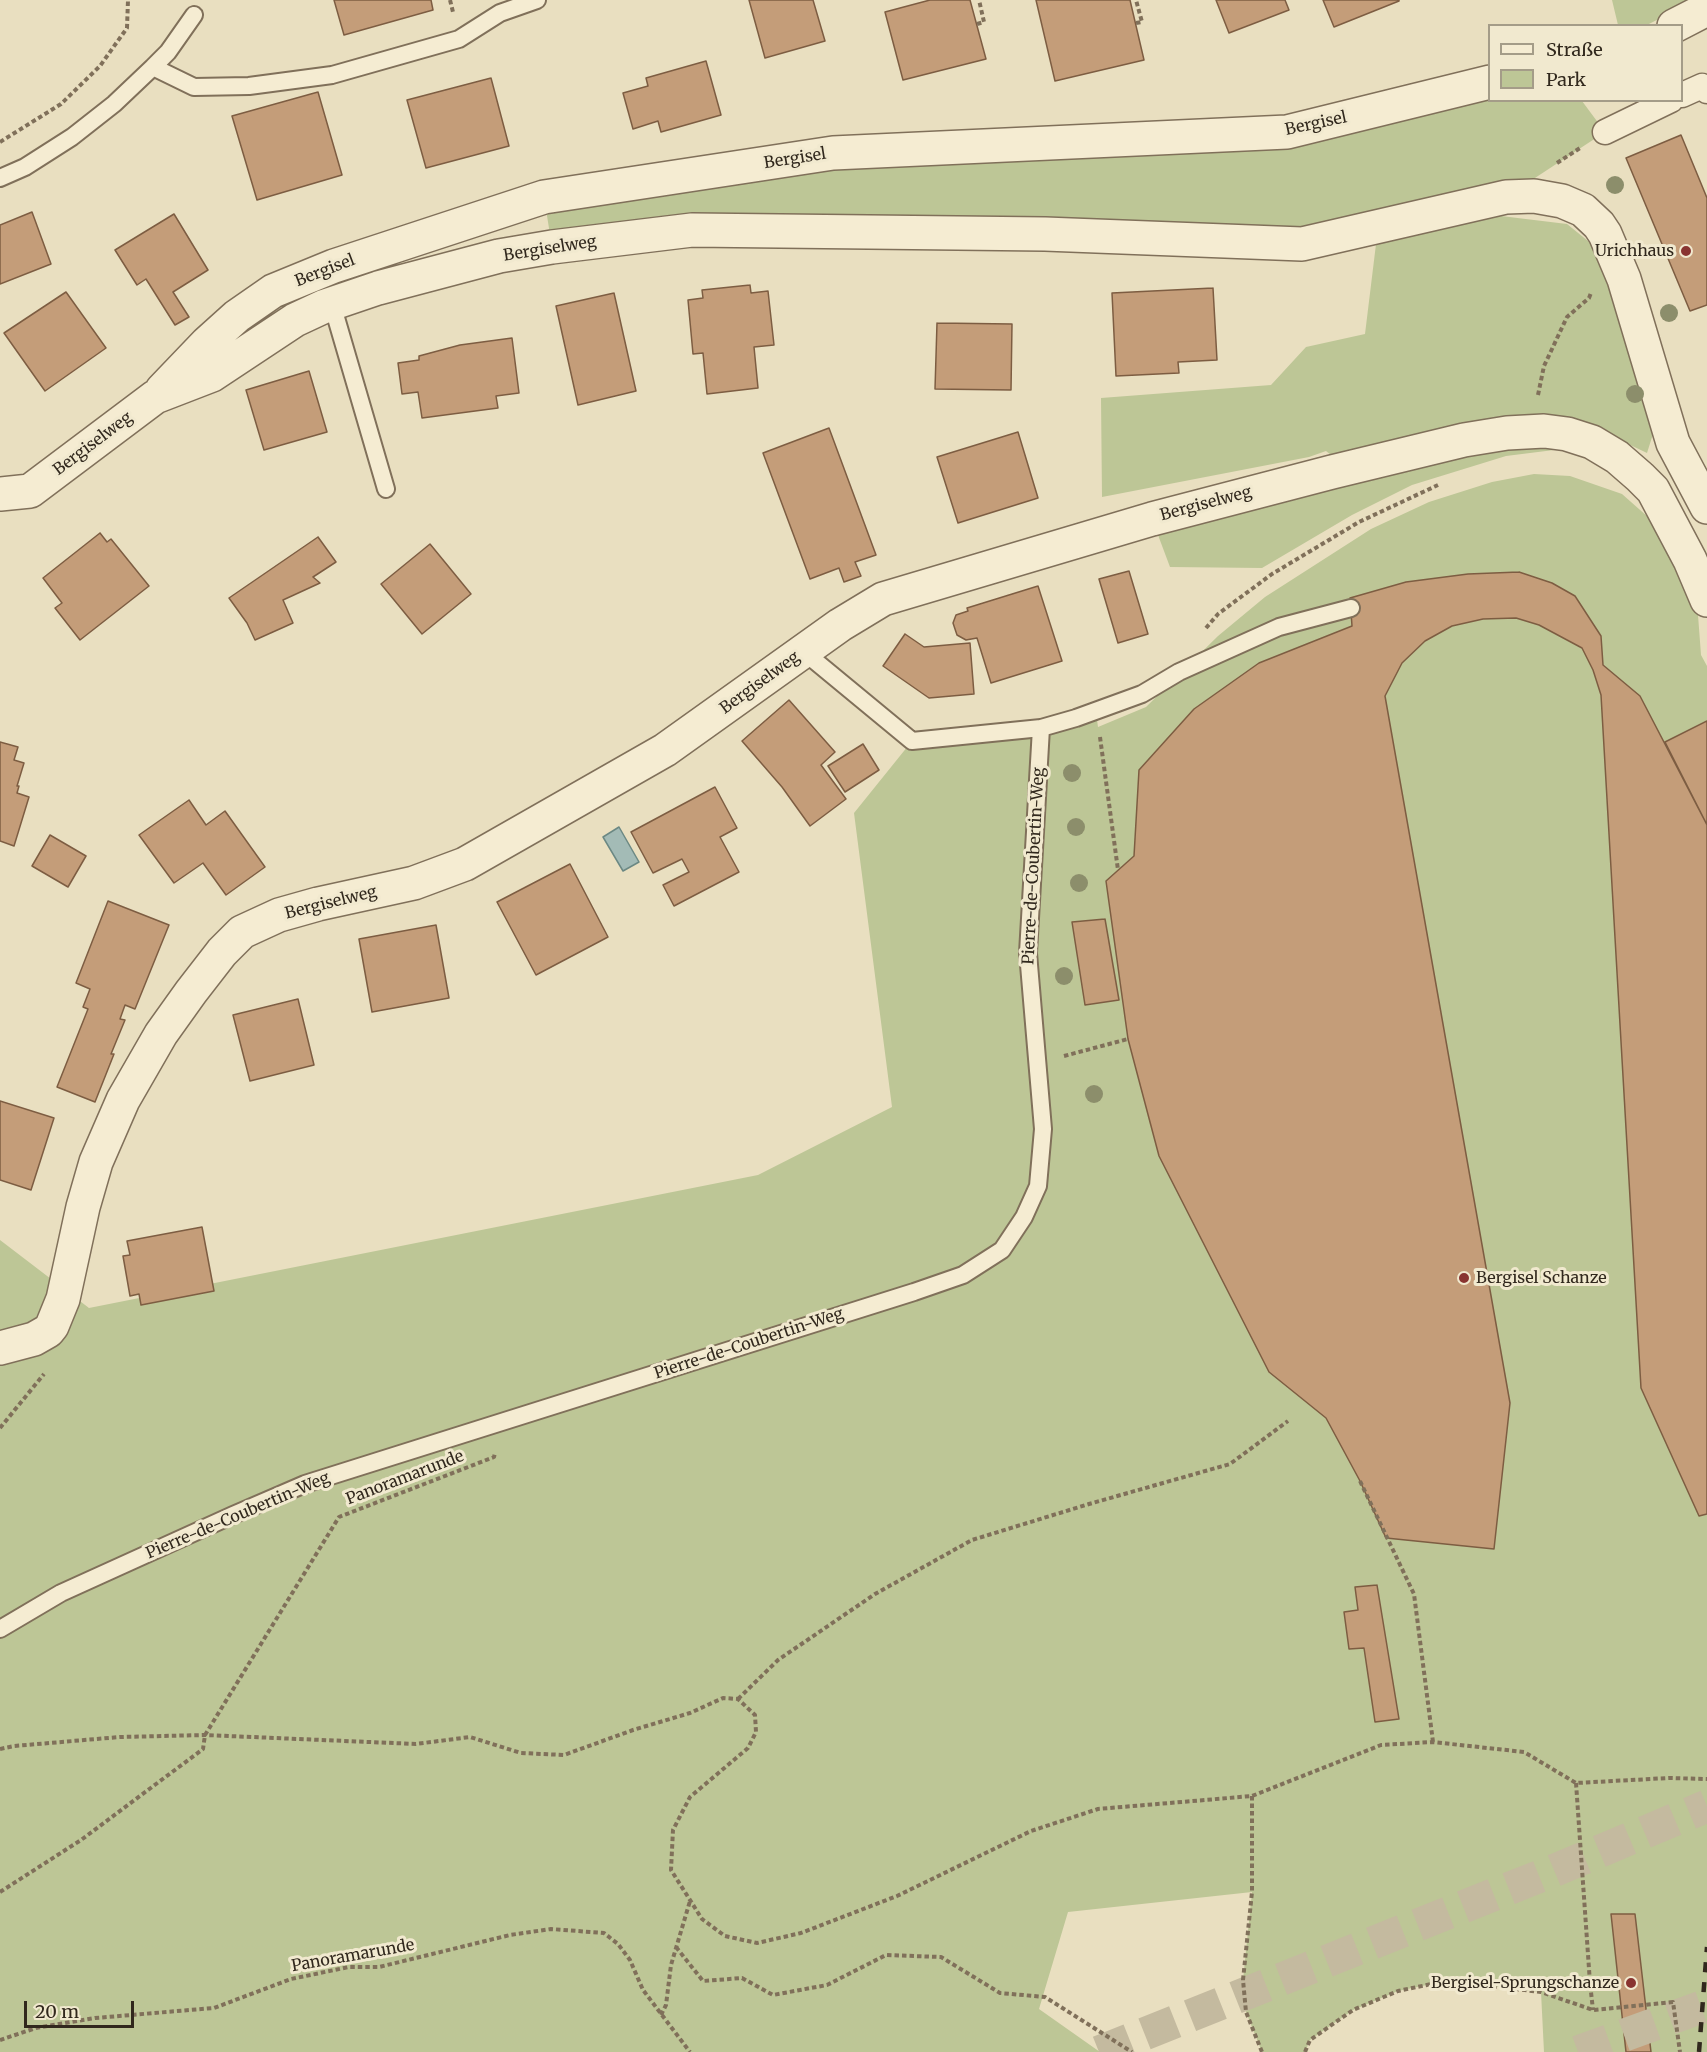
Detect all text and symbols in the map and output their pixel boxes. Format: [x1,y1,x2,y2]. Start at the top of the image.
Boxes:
legend [1488,24,1683,102]
text: Straße [1546,38,1603,61]
text: Park [1546,68,1586,91]
street label: Bergisel [1283,108,1349,140]
street label: Bergisel [763,145,827,173]
street label: Bergiselweg [502,232,598,266]
place label: Urichhaus [1595,241,1674,261]
marker: Urichhaus [1679,244,1693,258]
street label: Bergisel [292,251,358,291]
street label: Bergiselweg [50,408,136,480]
street label: Bergiselweg [1158,483,1254,525]
street label: Bergiselweg [716,648,804,718]
street label: Pierre-de-Coubertin-Weg [1019,767,1049,965]
street label: Bergiselweg [283,882,379,924]
place label: Bergisel Schanze [1476,1268,1607,1288]
marker: Bergisel Schanze [1457,1271,1471,1285]
street label: Pierre-de-Coubertin-Weg [652,1304,846,1384]
street label: Panoramarunde [343,1447,467,1509]
street label: Pierre-de-Coubertin-Weg [143,1469,333,1563]
street label: Panoramarunde [290,1936,416,1976]
place label: Bergisel-Sprungschanze [1431,1973,1619,1993]
marker: Bergisel-Sprungschanze [1624,1976,1638,1990]
scale bar [27,1989,136,2027]
text: 20 m [35,2000,79,2023]

